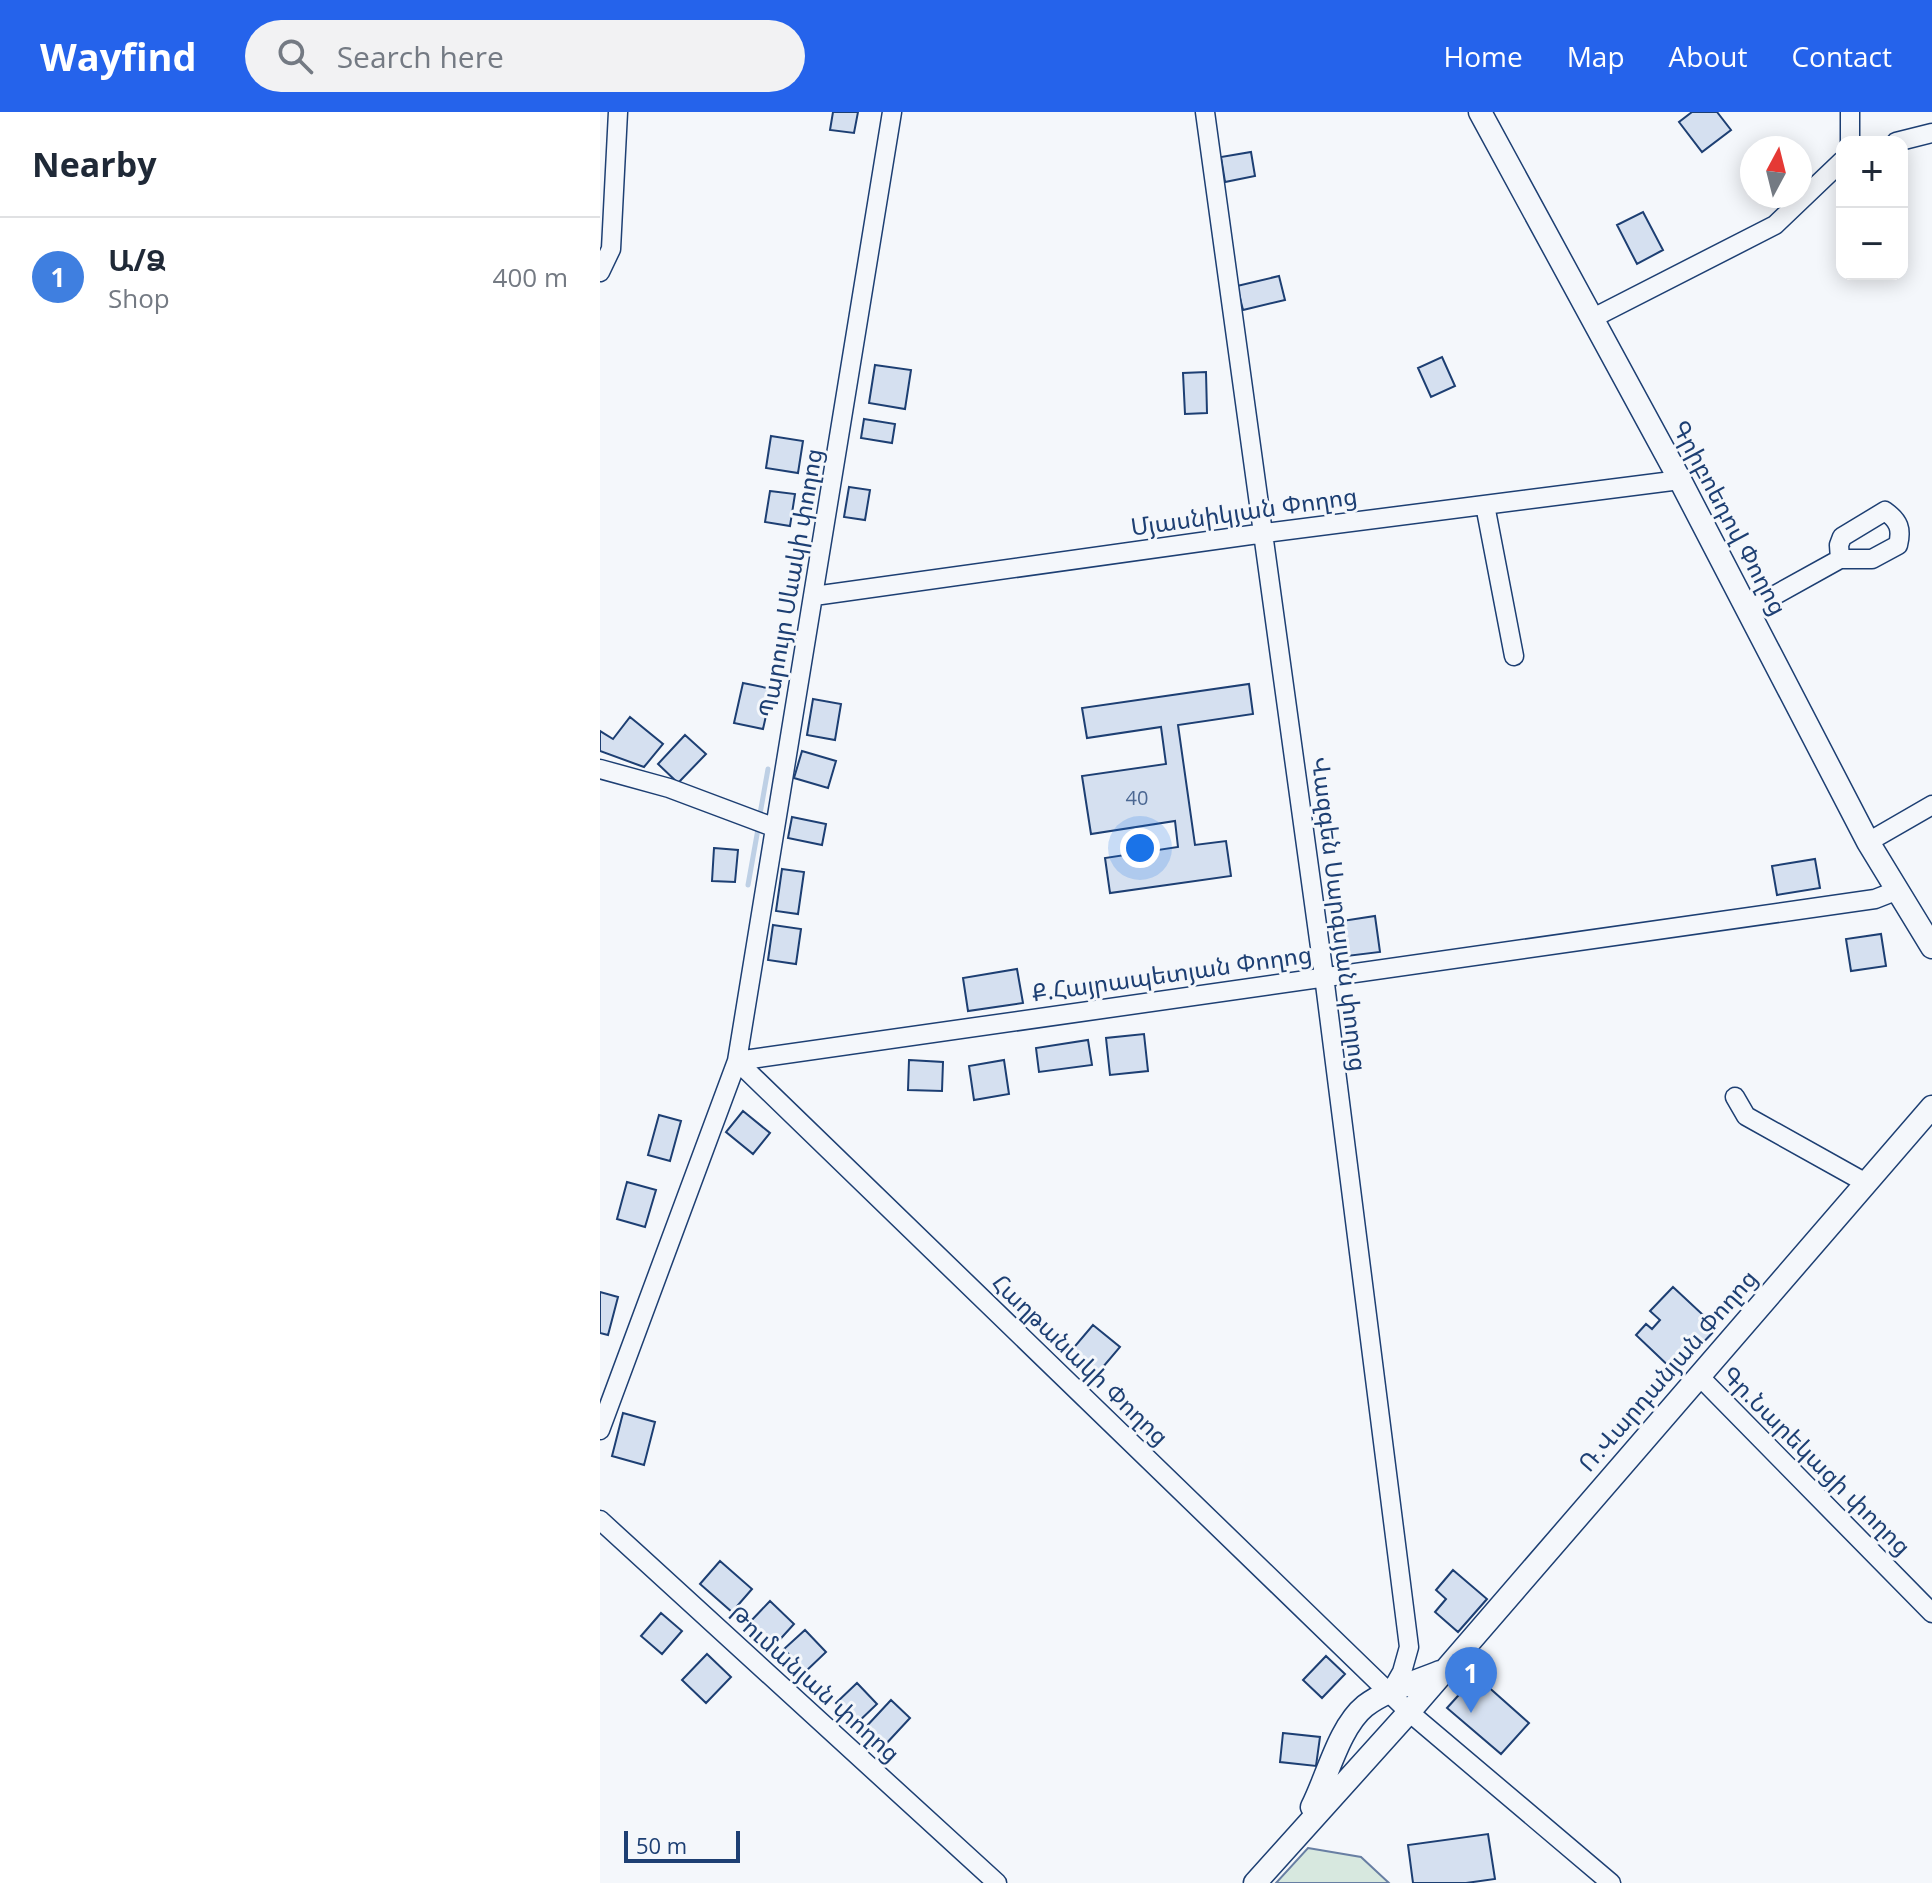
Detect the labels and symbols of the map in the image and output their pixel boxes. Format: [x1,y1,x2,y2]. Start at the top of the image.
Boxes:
north arrow [1740,136,1812,208]
street label: Գրիբոեդով Փողոց [1665,414,1796,620]
street label: Պարույր Սևակի փողոց [750,446,829,720]
street label: Մյասնիկյան Փողոց [1128,478,1359,543]
street label: Վազգեն Սարգսյան փողոց [1305,755,1376,1073]
house number: 40 [1126,784,1148,811]
your location [1120,828,1160,868]
street label: Ք.Հայրապետյան Փողոց [1030,937,1314,1008]
street label: Ռ.Վարդանյան Փողոց [1570,1262,1764,1478]
street label: Հաղթանակի Փողոց [985,1266,1177,1452]
street label: Գր.Նարեկացի փողոց [1715,1358,1919,1562]
street label: Թումանյան փողոց [722,1597,908,1769]
pin: 1 [1445,1647,1497,1713]
scale bar [624,1827,740,1863]

